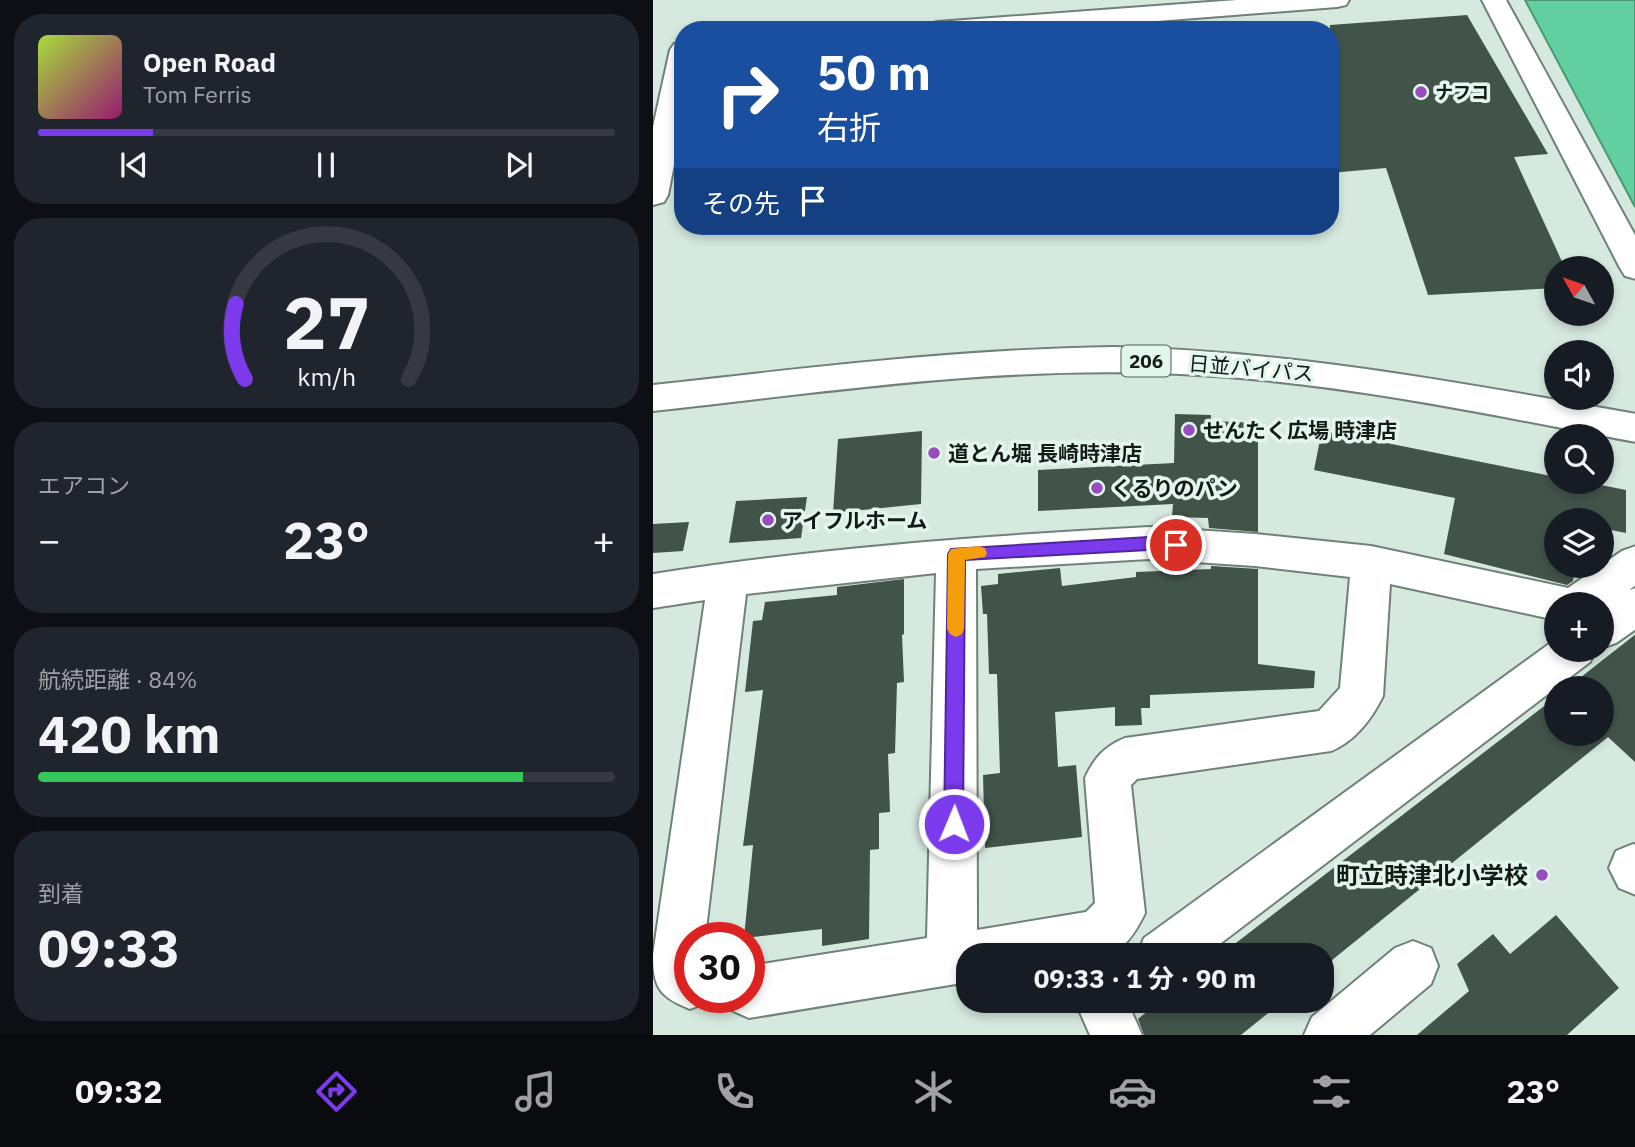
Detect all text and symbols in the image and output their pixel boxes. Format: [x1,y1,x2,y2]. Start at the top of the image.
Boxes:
text: 50 m [817,40,931,103]
text: Open Road [143,45,276,79]
icon: right [702,49,793,140]
text: Tom Ferris [143,79,252,109]
place label: ナフコ [1435,81,1489,104]
marker: ナフコ [1413,84,1429,100]
text: 右折 [817,106,881,148]
icon: previous [115,146,153,184]
icon: pause [307,146,345,184]
icon: next [500,146,538,184]
icon: arrive [794,182,832,220]
text: その先 [702,186,780,220]
north arrow [1544,256,1614,326]
map controls [1544,256,1614,746]
text: 27 [283,275,370,370]
button: sound [1544,340,1614,410]
road number: 206 [1121,346,1171,376]
street label: 日並バイパス [1187,349,1315,387]
text: km/h [297,360,356,393]
place label: せんたく広場 時津店 [1203,416,1397,444]
marker: せんたく広場 時津店 [1181,422,1197,438]
button: search [1544,424,1614,494]
place label: 道とん堀 長崎時津店 [948,439,1142,467]
marker: 道とん堀 長崎時津店 [926,445,942,461]
text: エアコン [38,470,130,500]
place label: くるりのパン [1111,474,1238,502]
marker: くるりのパン [1089,480,1105,496]
text: 23° [283,506,370,573]
place label: アイフルホーム [782,506,927,534]
button: layers [1544,508,1614,578]
marker: アイフルホーム [760,512,776,528]
text: − [38,515,61,564]
text: + [592,515,615,564]
pin [1146,515,1206,575]
icon: arrive [1157,526,1195,564]
button: + [1544,592,1614,662]
text: 航続距離 · 84% [38,664,197,694]
button: − [1544,676,1614,746]
text: 420 km [38,700,220,767]
position arrow [917,787,991,861]
place label: 町立時津北小学校 [1336,859,1528,891]
marker: 町立時津北小学校 [1534,867,1550,883]
text: 到着 [38,878,84,908]
text: 09:33 [38,914,180,981]
speed limit sign: 30 [674,922,765,1013]
text: 09:33 · 1 分 · 90 m [1034,961,1256,995]
icon: directions [312,1067,361,1116]
icon: music [511,1067,560,1116]
icon: phone [710,1067,759,1116]
icon: climate [909,1067,958,1116]
icon: car [1108,1067,1157,1116]
icon: filters [1307,1067,1356,1116]
text: 09:32 [75,1070,162,1112]
text: 23° [1506,1070,1560,1112]

